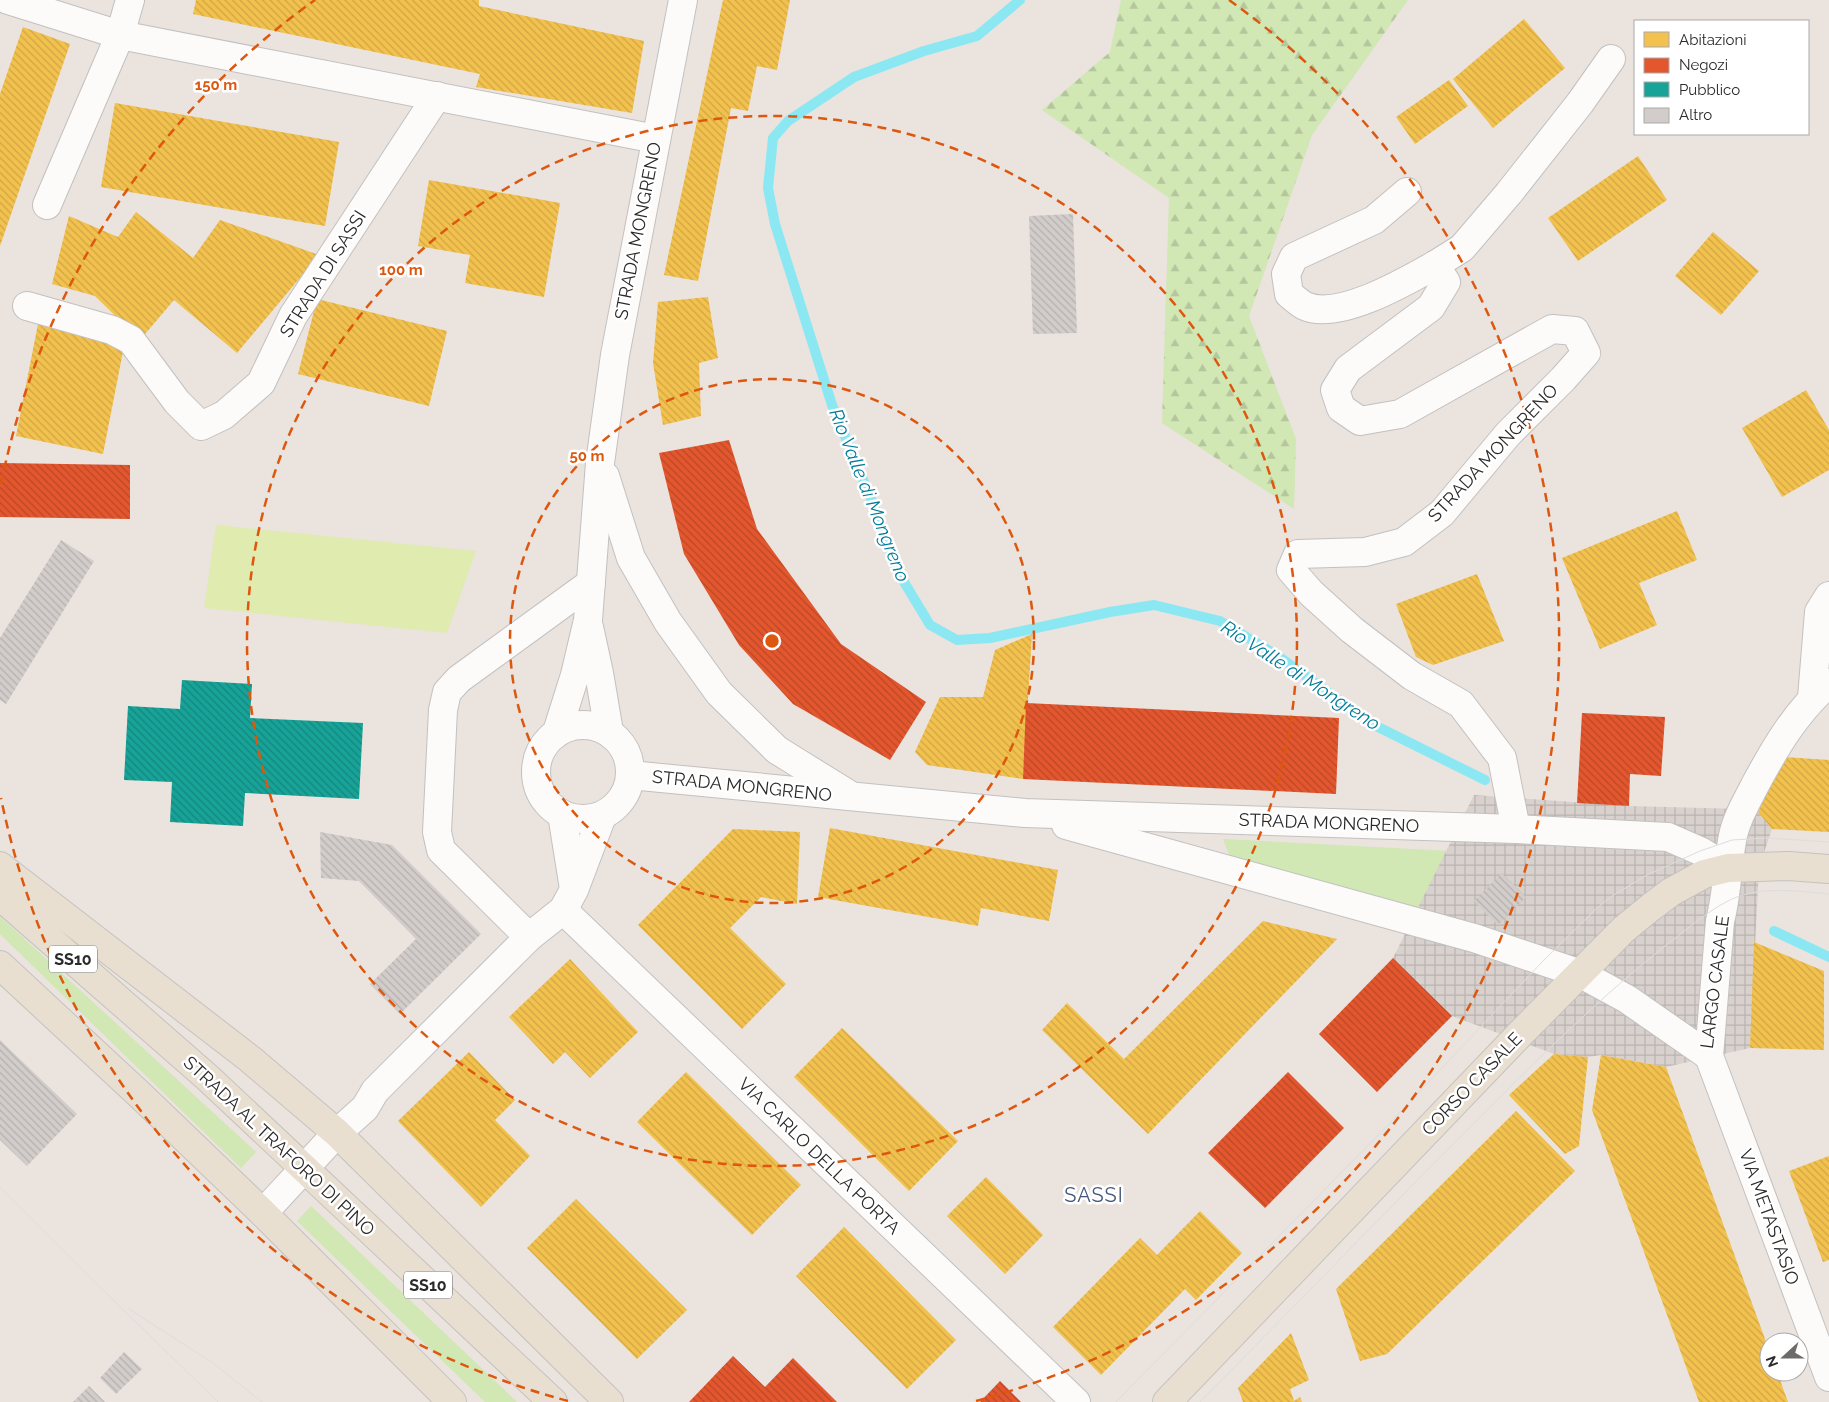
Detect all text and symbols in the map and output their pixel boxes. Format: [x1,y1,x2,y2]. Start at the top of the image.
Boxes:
legend [1634,20,1809,135]
text: Abitazioni [1679,31,1746,49]
text: Negozi [1679,56,1728,74]
text: 150 m [195,76,237,94]
text: Pubblico [1679,81,1740,99]
text: Altro [1679,106,1712,124]
street label: STRADA MONGRENO [610,140,665,322]
street label: STRADA DI SASSI [275,207,370,341]
text: 100 m [379,261,423,279]
street label: STRADA MONGRENO [1423,379,1562,526]
water label: Rio Valle di Mongreno [825,405,915,585]
text: 50 m [569,447,605,465]
water label: Rio Valle di Mongreno [1218,615,1385,735]
centre of rings [763,632,781,650]
street label: STRADA MONGRENO [651,766,833,805]
street label: STRADA MONGRENO [1238,809,1420,836]
street label: LARGO CASALE [1696,914,1733,1050]
road number: SS10 [49,946,97,972]
street label: CORSO CASALE [1417,1028,1526,1139]
street label: STRADA AL TRAFORO DI PINO [179,1051,379,1240]
street label: VIA CARLO DELLA PORTA [734,1073,904,1238]
street label: VIA METASTASIO [1735,1146,1804,1288]
district label: SASSI [1064,1183,1124,1207]
road number: SS10 [404,1272,452,1298]
north arrow [1759,1332,1809,1382]
text: N [1762,1354,1781,1370]

